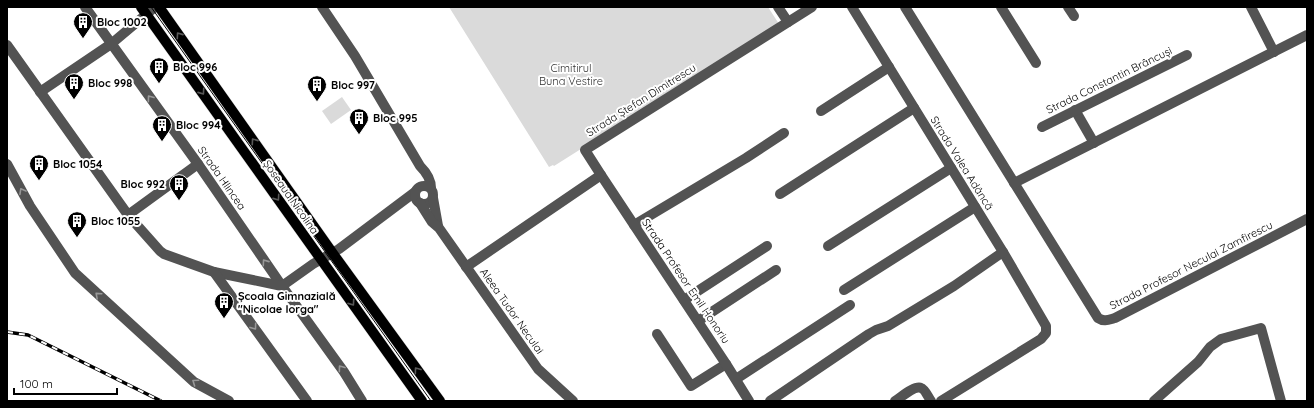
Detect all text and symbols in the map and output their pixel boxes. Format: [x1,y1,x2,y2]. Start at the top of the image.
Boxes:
building icon: Bloc 1002 [72,11,94,39]
place label: Bloc 1002 [97,15,147,29]
one-way arrow [176,32,184,39]
street label: Strada Constantin Brâncuși [1044,43,1174,117]
building icon: Bloc 996 [148,56,170,84]
place label: Bloc 996 [173,60,217,74]
street label: Strada Ștefan Dimitrescu [584,60,698,140]
park label: Cimitirul Buna Vestire [539,61,603,88]
building icon: Bloc 998 [63,72,85,100]
building icon: Bloc 997 [306,74,328,102]
place label: Bloc 998 [88,76,132,90]
place label: Bloc 997 [331,78,375,92]
one-way arrow [197,88,204,95]
one-way arrow [148,96,155,103]
building icon: Bloc 995 [348,107,370,135]
place label: Bloc 995 [373,111,418,125]
street label: Strada Valea Adâncă [927,113,997,213]
building icon: Bloc 994 [151,114,173,142]
place label: Bloc 994 [176,118,221,132]
one-way arrow [252,139,259,146]
street label: Strada Hlincea [195,143,249,213]
building icon: Bloc 1054 [28,153,50,181]
place label: Bloc 1054 [53,157,103,171]
street label: Șoseaua Nicolina [260,157,322,237]
building icon: Bloc 992 [168,173,190,201]
place label: Bloc 992 [121,177,165,191]
one-way arrow [19,188,27,195]
one-way arrow [272,194,280,201]
building icon: Bloc 1055 [66,210,88,238]
place label: Bloc 1055 [91,214,140,228]
street label: Strada Profesor Emil Honoriu [639,216,733,346]
street label: Strada Profesor Neculai Zamfirescu [1107,218,1275,312]
one-way arrow [262,259,270,266]
street label: Aleea Tudor Neculai [477,265,547,357]
place label: Școala Gimnazială "Nicolae Iorga" [238,289,336,316]
building icon: Școala Gimnazială "Nicolae Iorga" [213,291,235,319]
one-way arrow [96,293,103,300]
one-way arrow [347,298,354,305]
one-way arrow [249,322,256,329]
one-way arrow [339,365,346,372]
one-way arrow [414,367,421,374]
scale bar [14,370,117,396]
text: 100 m [20,376,53,391]
one-way arrow [192,379,199,387]

